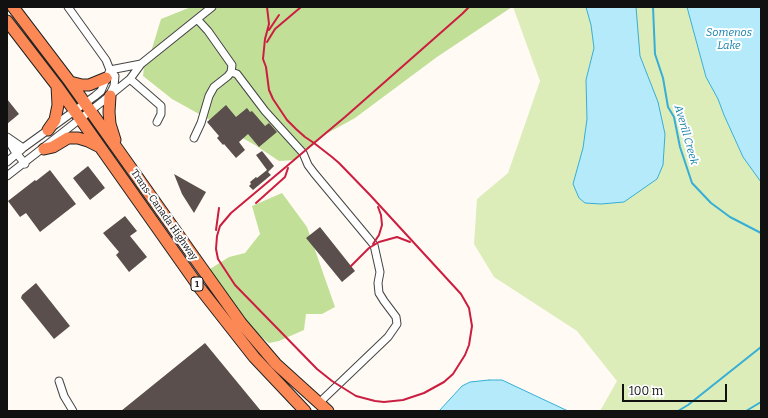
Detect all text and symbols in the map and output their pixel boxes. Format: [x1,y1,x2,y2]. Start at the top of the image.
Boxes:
water label: Somenos Lake [706,26,752,52]
water label: Averill Creek [671,104,701,166]
street label: Trans-Canada Highway [128,167,200,263]
road number: 1 [191,277,203,291]
scale bar [624,376,729,402]
text: 100 m [629,384,663,398]

